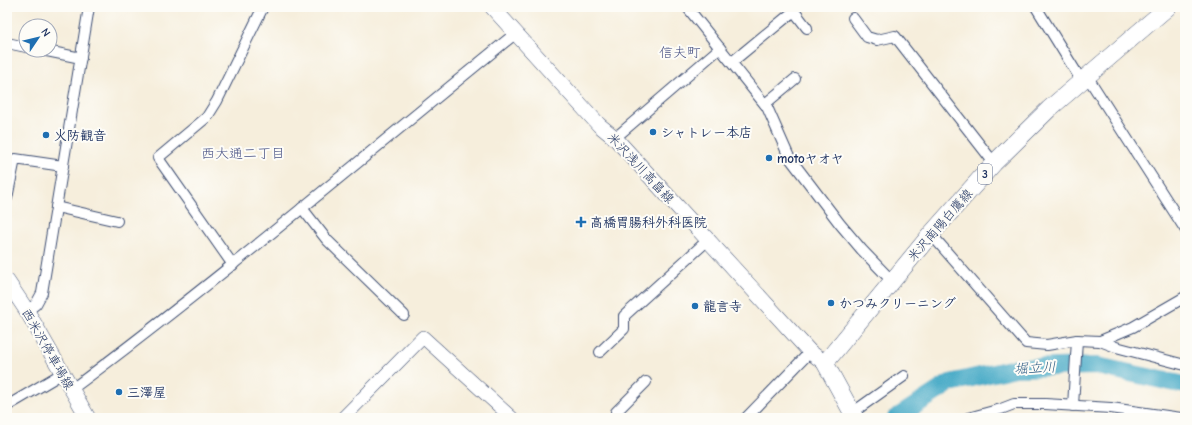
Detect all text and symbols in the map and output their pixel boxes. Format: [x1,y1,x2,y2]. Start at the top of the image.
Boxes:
north arrow [18,18,58,58]
text: N [38,26,53,39]
district label: 信夫町 [659,44,701,61]
place label: シャトレー本店 [661,125,752,140]
marker: シャトレー本店 [648,127,658,137]
place label: 火防観音 [54,128,106,143]
marker: 火防観音 [41,130,51,140]
street label: 米沢浅川高畠線 [604,130,678,207]
district label: 西大通二丁目 [201,145,285,162]
place label: motoヤオヤ [777,151,844,166]
marker: motoヤオヤ [764,153,774,163]
road number: 3 [978,164,992,184]
street label: 米沢南陽白鷹線 [904,185,976,264]
place label: 高橋胃腸科外科医院 [590,215,707,230]
marker: 高橋胃腸科外科医院 [575,216,587,228]
place label: かつみクリーニング [839,296,956,311]
marker: かつみクリーニング [826,298,836,308]
place label: 龍言寺 [703,299,742,314]
marker: 龍言寺 [690,301,700,311]
street label: 西米沢停車場線 [19,306,78,393]
water label: 堀立川 [1014,358,1056,378]
place label: 三澤屋 [127,385,166,400]
marker: 三澤屋 [114,387,124,397]

